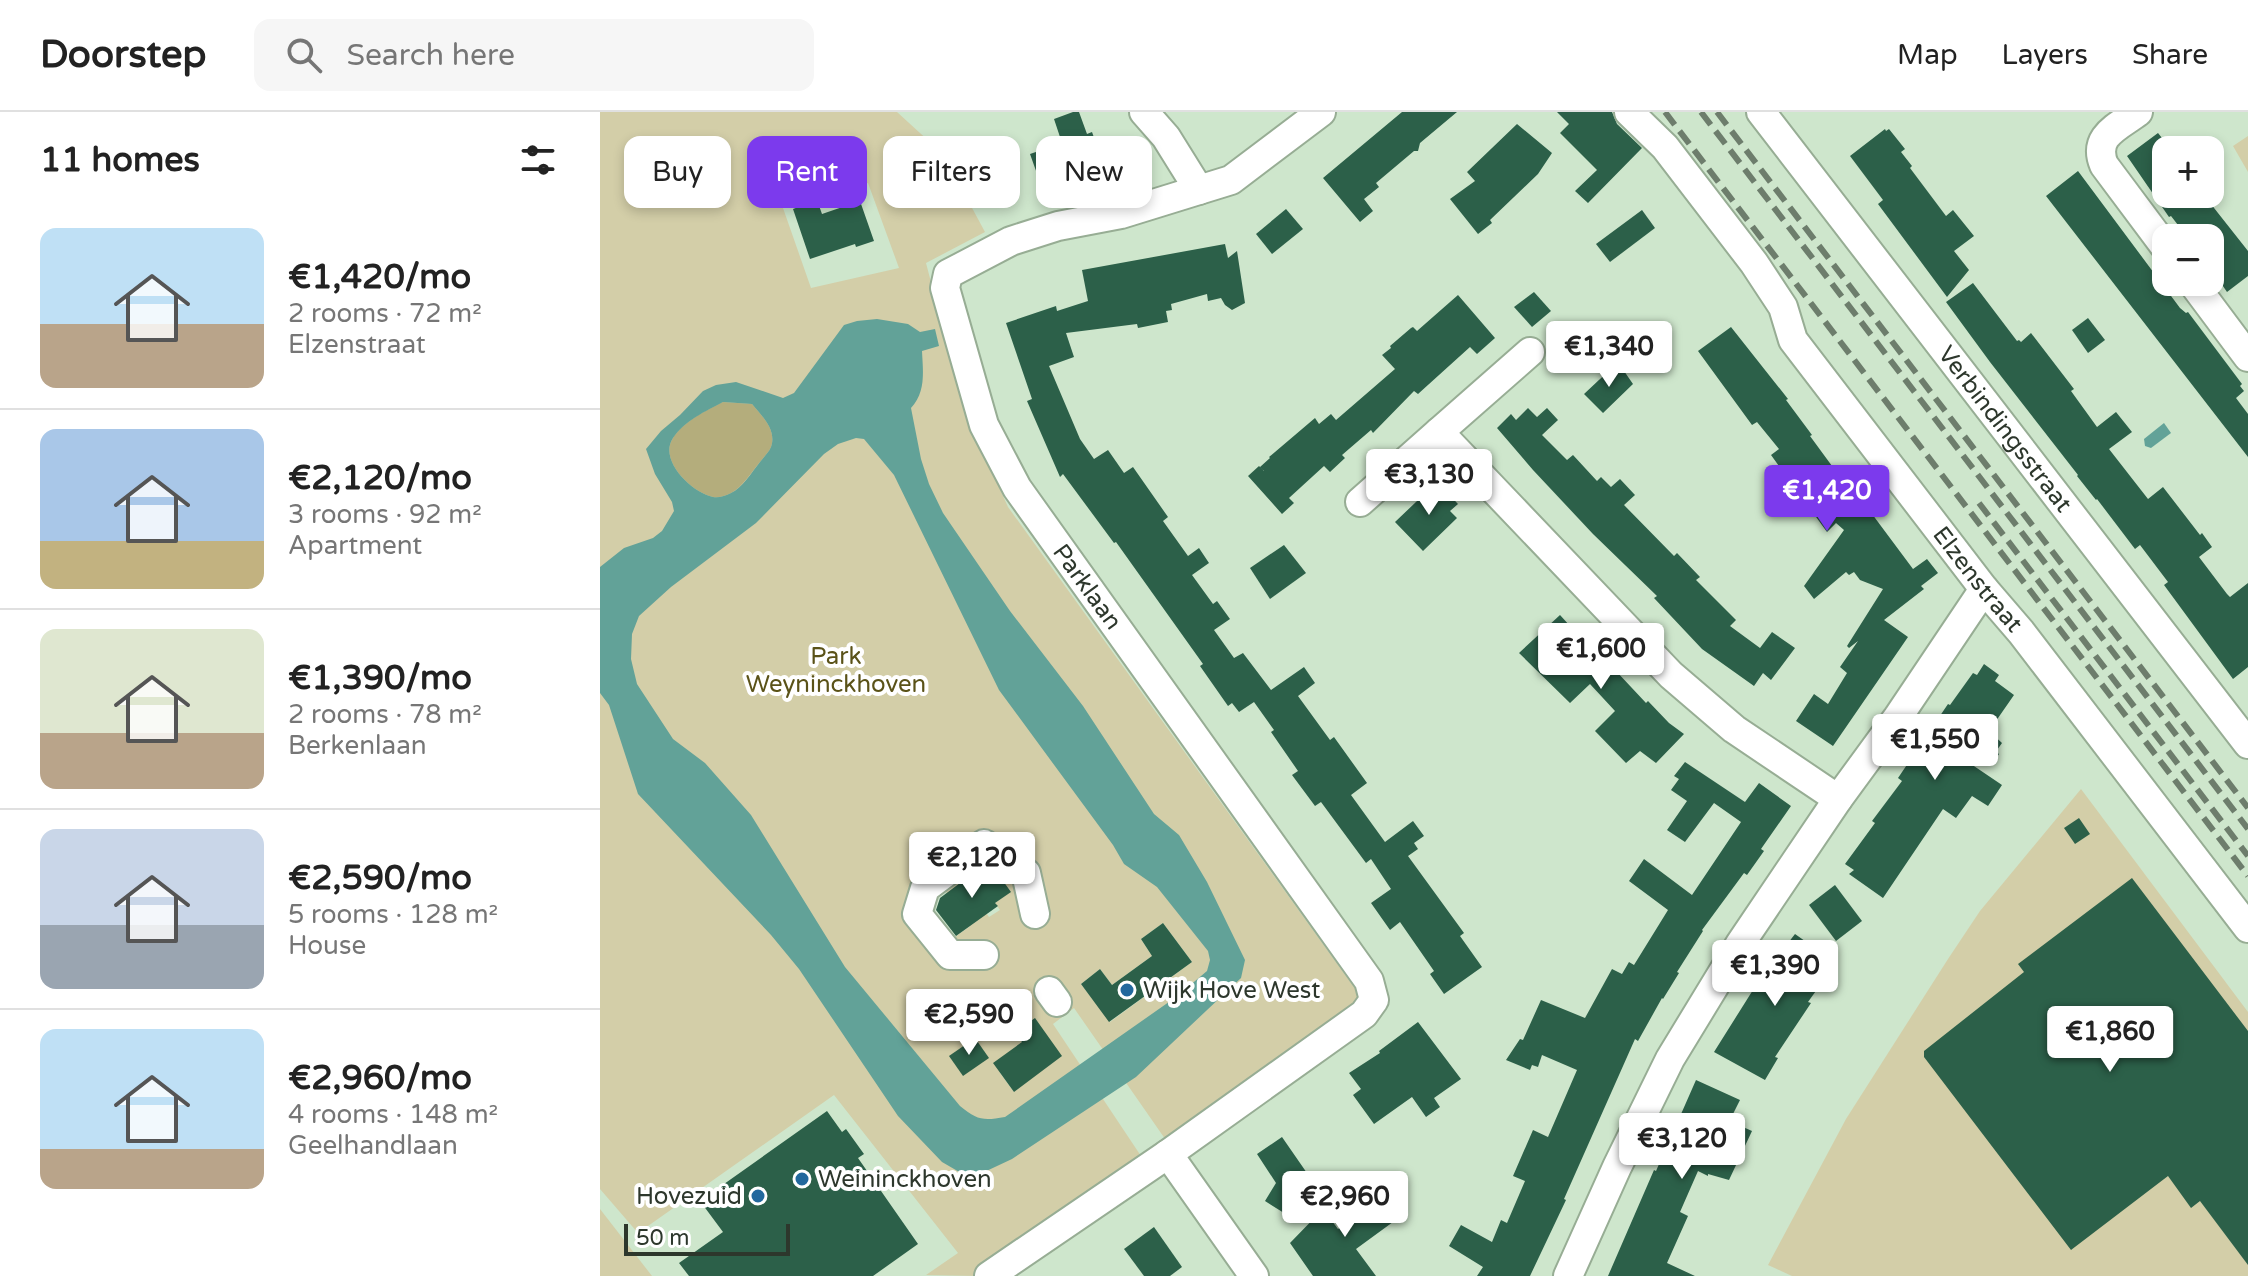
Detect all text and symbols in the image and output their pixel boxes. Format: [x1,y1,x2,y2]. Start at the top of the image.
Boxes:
search box [254,19,814,91]
text: Doorstep [40,32,206,78]
icon: search [282,33,326,77]
text: Search here [346,37,515,74]
text: Map [1897,38,1958,72]
text: Layers [2002,38,2088,72]
text: Share [2132,38,2208,72]
chip: Buy [624,136,731,208]
chip: Rent [747,136,867,208]
chip: Filters [883,136,1020,208]
chip: New [1036,136,1152,208]
map controls [2152,136,2224,296]
button: + [2152,136,2224,208]
icon: filters [516,138,560,182]
text: 11 homes [40,140,200,181]
button: − [2152,224,2224,296]
text: €1,420/mo [288,257,471,298]
icon: home [104,260,200,356]
text: 2 rooms · 72 m² [288,298,482,329]
pin: €1,340 [1544,321,1674,389]
text: Elzenstraat [288,329,426,360]
text: €1,340 [1564,331,1654,362]
street label: Verbindingsstraat [1932,340,2078,518]
pin: €3,130 [1364,449,1494,517]
text: €2,120/mo [288,458,472,499]
text: €3,130 [1384,459,1474,490]
icon: home [104,461,200,557]
pin: €1,420 [1762,465,1892,533]
text: €1,420 [1782,475,1872,506]
text: 3 rooms · 92 m² [288,499,482,530]
street label: Elzenstraat [1927,521,2029,638]
text: Apartment [288,530,422,561]
street label: Parklaan [1046,538,1128,636]
pin: €1,600 [1536,623,1666,691]
text: €1,600 [1556,633,1646,664]
park label: Park Weyninckhoven [746,642,926,699]
text: €1,390/mo [288,658,472,699]
icon: home [104,661,200,757]
text: 2 rooms · 78 m² [288,699,482,730]
pin: €1,550 [1870,714,2000,782]
text: €1,550 [1890,724,1980,755]
text: Berkenlaan [288,730,427,761]
pin: €2,120 [907,832,1037,900]
text: €2,120 [927,842,1017,873]
text: €2,590/mo [288,858,472,899]
icon: home [104,861,200,957]
text: 5 rooms · 128 m² [288,899,498,930]
text: House [288,930,366,961]
pin: €1,390 [1710,940,1840,1008]
text: €1,390 [1730,950,1820,981]
place label: Wijk Hove West [1143,976,1320,1005]
marker: Wijk Hove West [1118,981,1136,999]
pin: €2,590 [904,989,1034,1057]
text: €2,590 [924,999,1014,1030]
pin: €1,860 [2045,1006,2175,1074]
text: €1,860 [2065,1016,2155,1047]
text: €2,960/mo [288,1058,472,1099]
icon: home [104,1061,200,1157]
text: 4 rooms · 148 m² [288,1099,498,1130]
pin: €3,120 [1617,1113,1747,1181]
text: €3,120 [1637,1123,1727,1154]
text: Geelhandlaan [288,1130,458,1161]
place label: Weininckhoven [818,1165,992,1194]
marker: Weininckhoven [793,1170,811,1188]
pin: €2,960 [1280,1171,1410,1239]
text: €2,960 [1300,1181,1390,1212]
place label: Hovezuid [636,1182,742,1211]
marker: Hovezuid [749,1187,767,1205]
scale bar [624,1220,790,1256]
text: 50 m [636,1225,690,1251]

